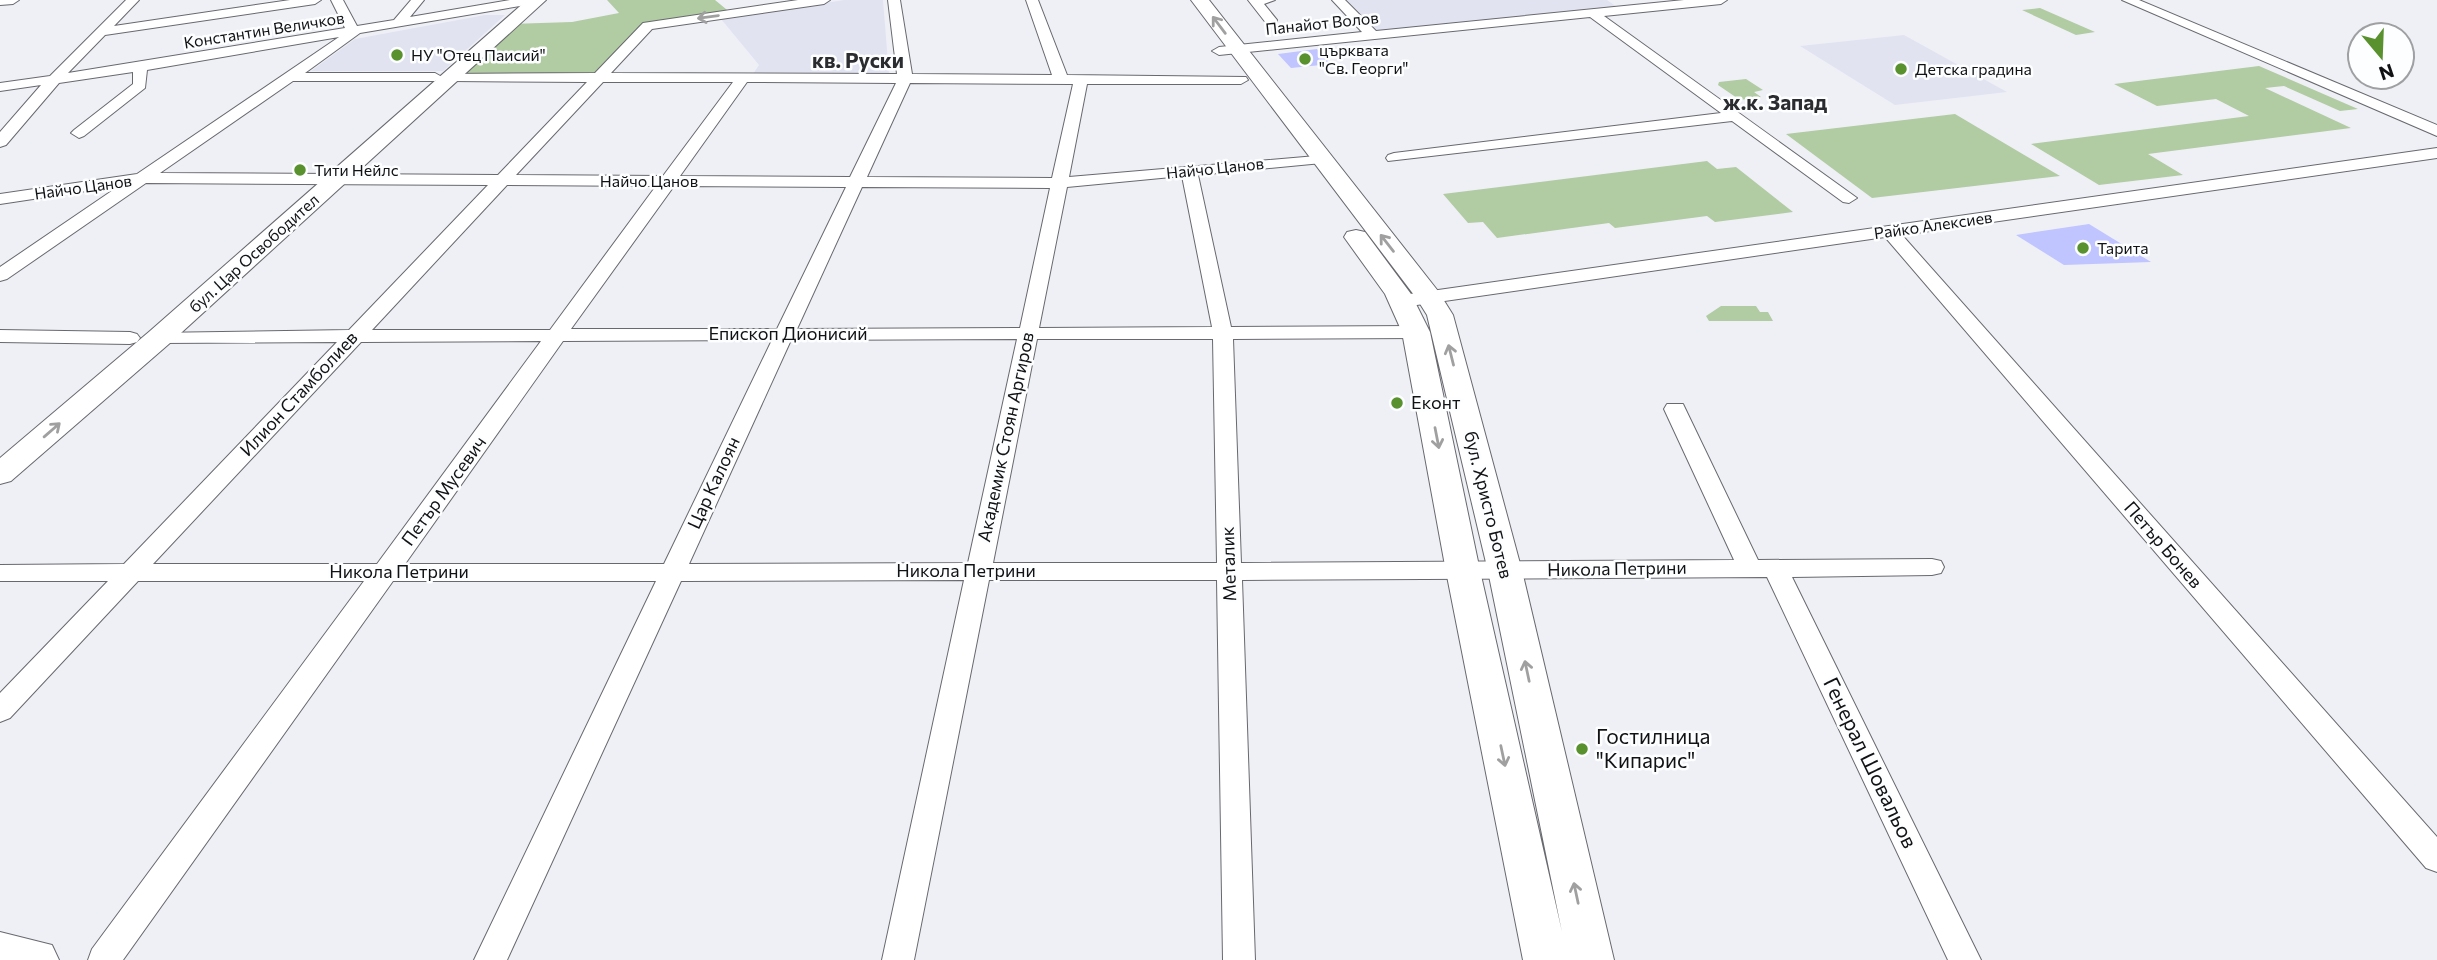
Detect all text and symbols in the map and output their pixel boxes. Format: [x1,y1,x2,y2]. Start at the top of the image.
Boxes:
street label: Константин Величков [182,7,346,52]
street label: Панайот Волов [1264,7,1380,38]
one-way arrow [697,11,720,24]
one-way arrow [1212,16,1226,35]
north arrow [2346,21,2416,91]
place label: църквата "Св. Георги" [1319,40,1409,77]
place label: НУ "Отец Паисий" [411,45,546,64]
marker: НУ "Отец Паисий" [389,47,405,63]
district label: кв. Руски [812,47,904,72]
marker: църквата "Св. Георги" [1297,51,1313,67]
place label: Детска градина [1915,59,2032,78]
text: N [2376,59,2397,86]
marker: Детска градина [1893,61,1909,77]
district label: ж.к. Запад [1723,89,1827,114]
street label: Найчо Цанов [1165,153,1265,182]
place label: Тити Нейлс [314,160,399,179]
marker: Тити Нейлс [292,162,308,178]
street label: Найчо Цанов [33,170,133,203]
street label: Найчо Цанов [600,171,698,190]
street label: бул. Цар Освободител [185,189,322,316]
street label: Райко Алексиев [1873,207,1993,242]
one-way arrow [1380,235,1395,253]
place label: Тарита [2097,238,2149,257]
marker: Тарита [2075,240,2091,256]
street label: Епископ Дионисий [708,322,868,344]
street label: Илион Стамболиев [235,326,362,460]
street label: Академик Стоян Аргиров [972,330,1038,544]
one-way arrow [1444,344,1457,367]
place label: Еконт [1411,391,1461,413]
marker: Еконт [1389,395,1405,411]
one-way arrow [43,422,61,438]
one-way arrow [1431,426,1445,449]
street label: бул. Христо Ботев [1460,429,1518,581]
street label: Петър Мусевич [396,431,490,549]
street label: Цар Калоян [682,433,744,532]
street label: Петър Бонев [2120,496,2207,592]
street label: Металик [1216,526,1240,602]
street label: Никола Петрини [1547,556,1687,580]
street label: Никола Петрини [896,559,1036,581]
street label: Никола Петрини [329,560,469,582]
one-way arrow [1520,660,1534,683]
street label: Генерал Шовальов [1819,673,1924,852]
place label: Гостилница "Кипарис" [1596,723,1710,772]
marker: Гостилница "Кипарис" [1574,741,1590,757]
one-way arrow [1496,744,1510,767]
one-way arrow [1569,882,1583,905]

